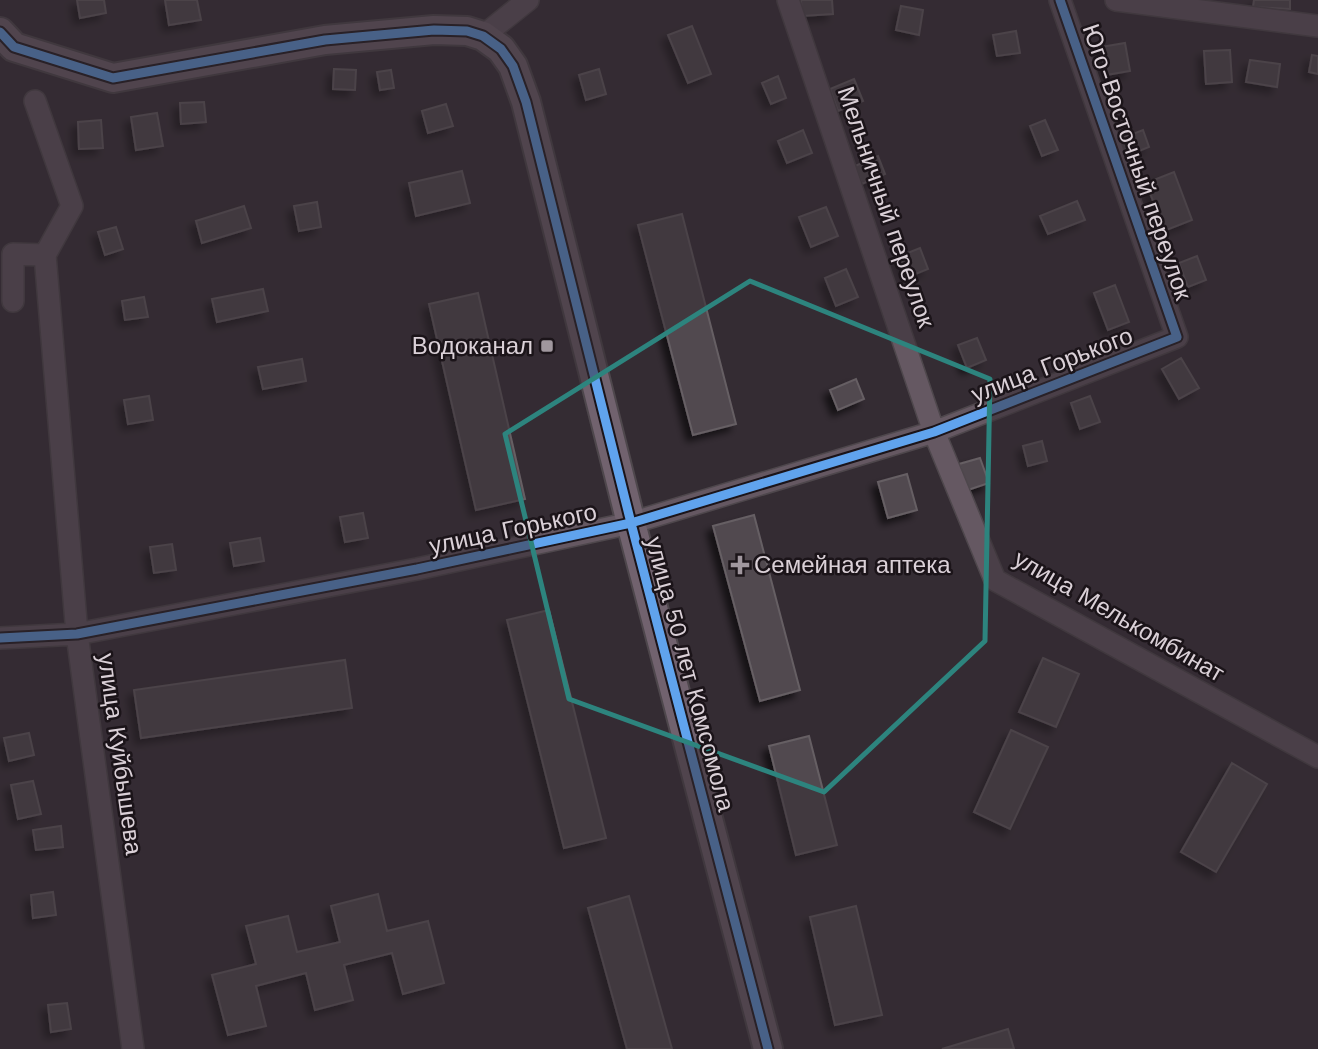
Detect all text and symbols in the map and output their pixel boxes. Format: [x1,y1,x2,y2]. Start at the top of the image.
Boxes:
street label: Юго-Восточный переулок [1077,20,1198,304]
street label: Мельничный переулок [832,83,941,332]
street label: улица Горького [967,321,1137,409]
place label: Водоканал [412,332,533,360]
marker: Водоканал [539,338,555,354]
street label: улица Горького [427,498,599,560]
street label: улица 50 лет Комсомола [640,534,740,815]
street label: улица Мелькомбинат [1009,544,1229,688]
place label: Семейная аптека [754,551,951,579]
marker: Семейная аптека [732,557,748,573]
street label: улица Куйбышева [92,652,148,857]

